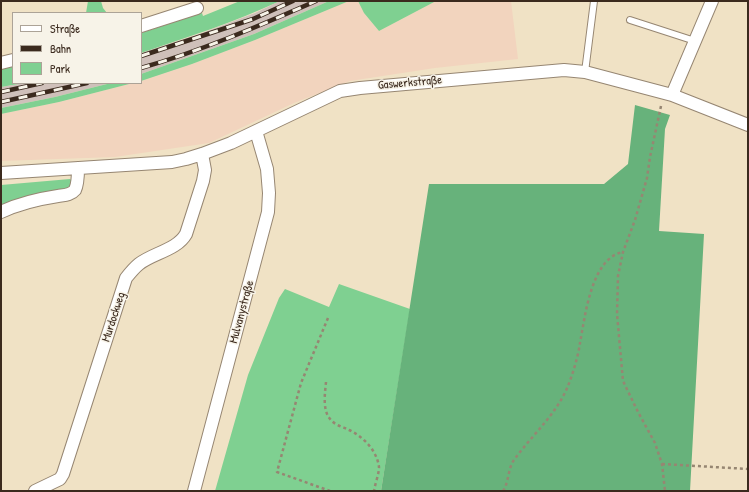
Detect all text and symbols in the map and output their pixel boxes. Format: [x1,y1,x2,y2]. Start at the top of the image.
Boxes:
legend [12,12,142,84]
text: Straße [50,20,80,37]
text: Bahn [50,40,71,57]
text: Park [50,60,70,77]
street label: Gaswerkstraße [377,73,443,93]
street label: Mulvanystraße [227,279,257,345]
street label: Murdockweg [99,290,129,344]

